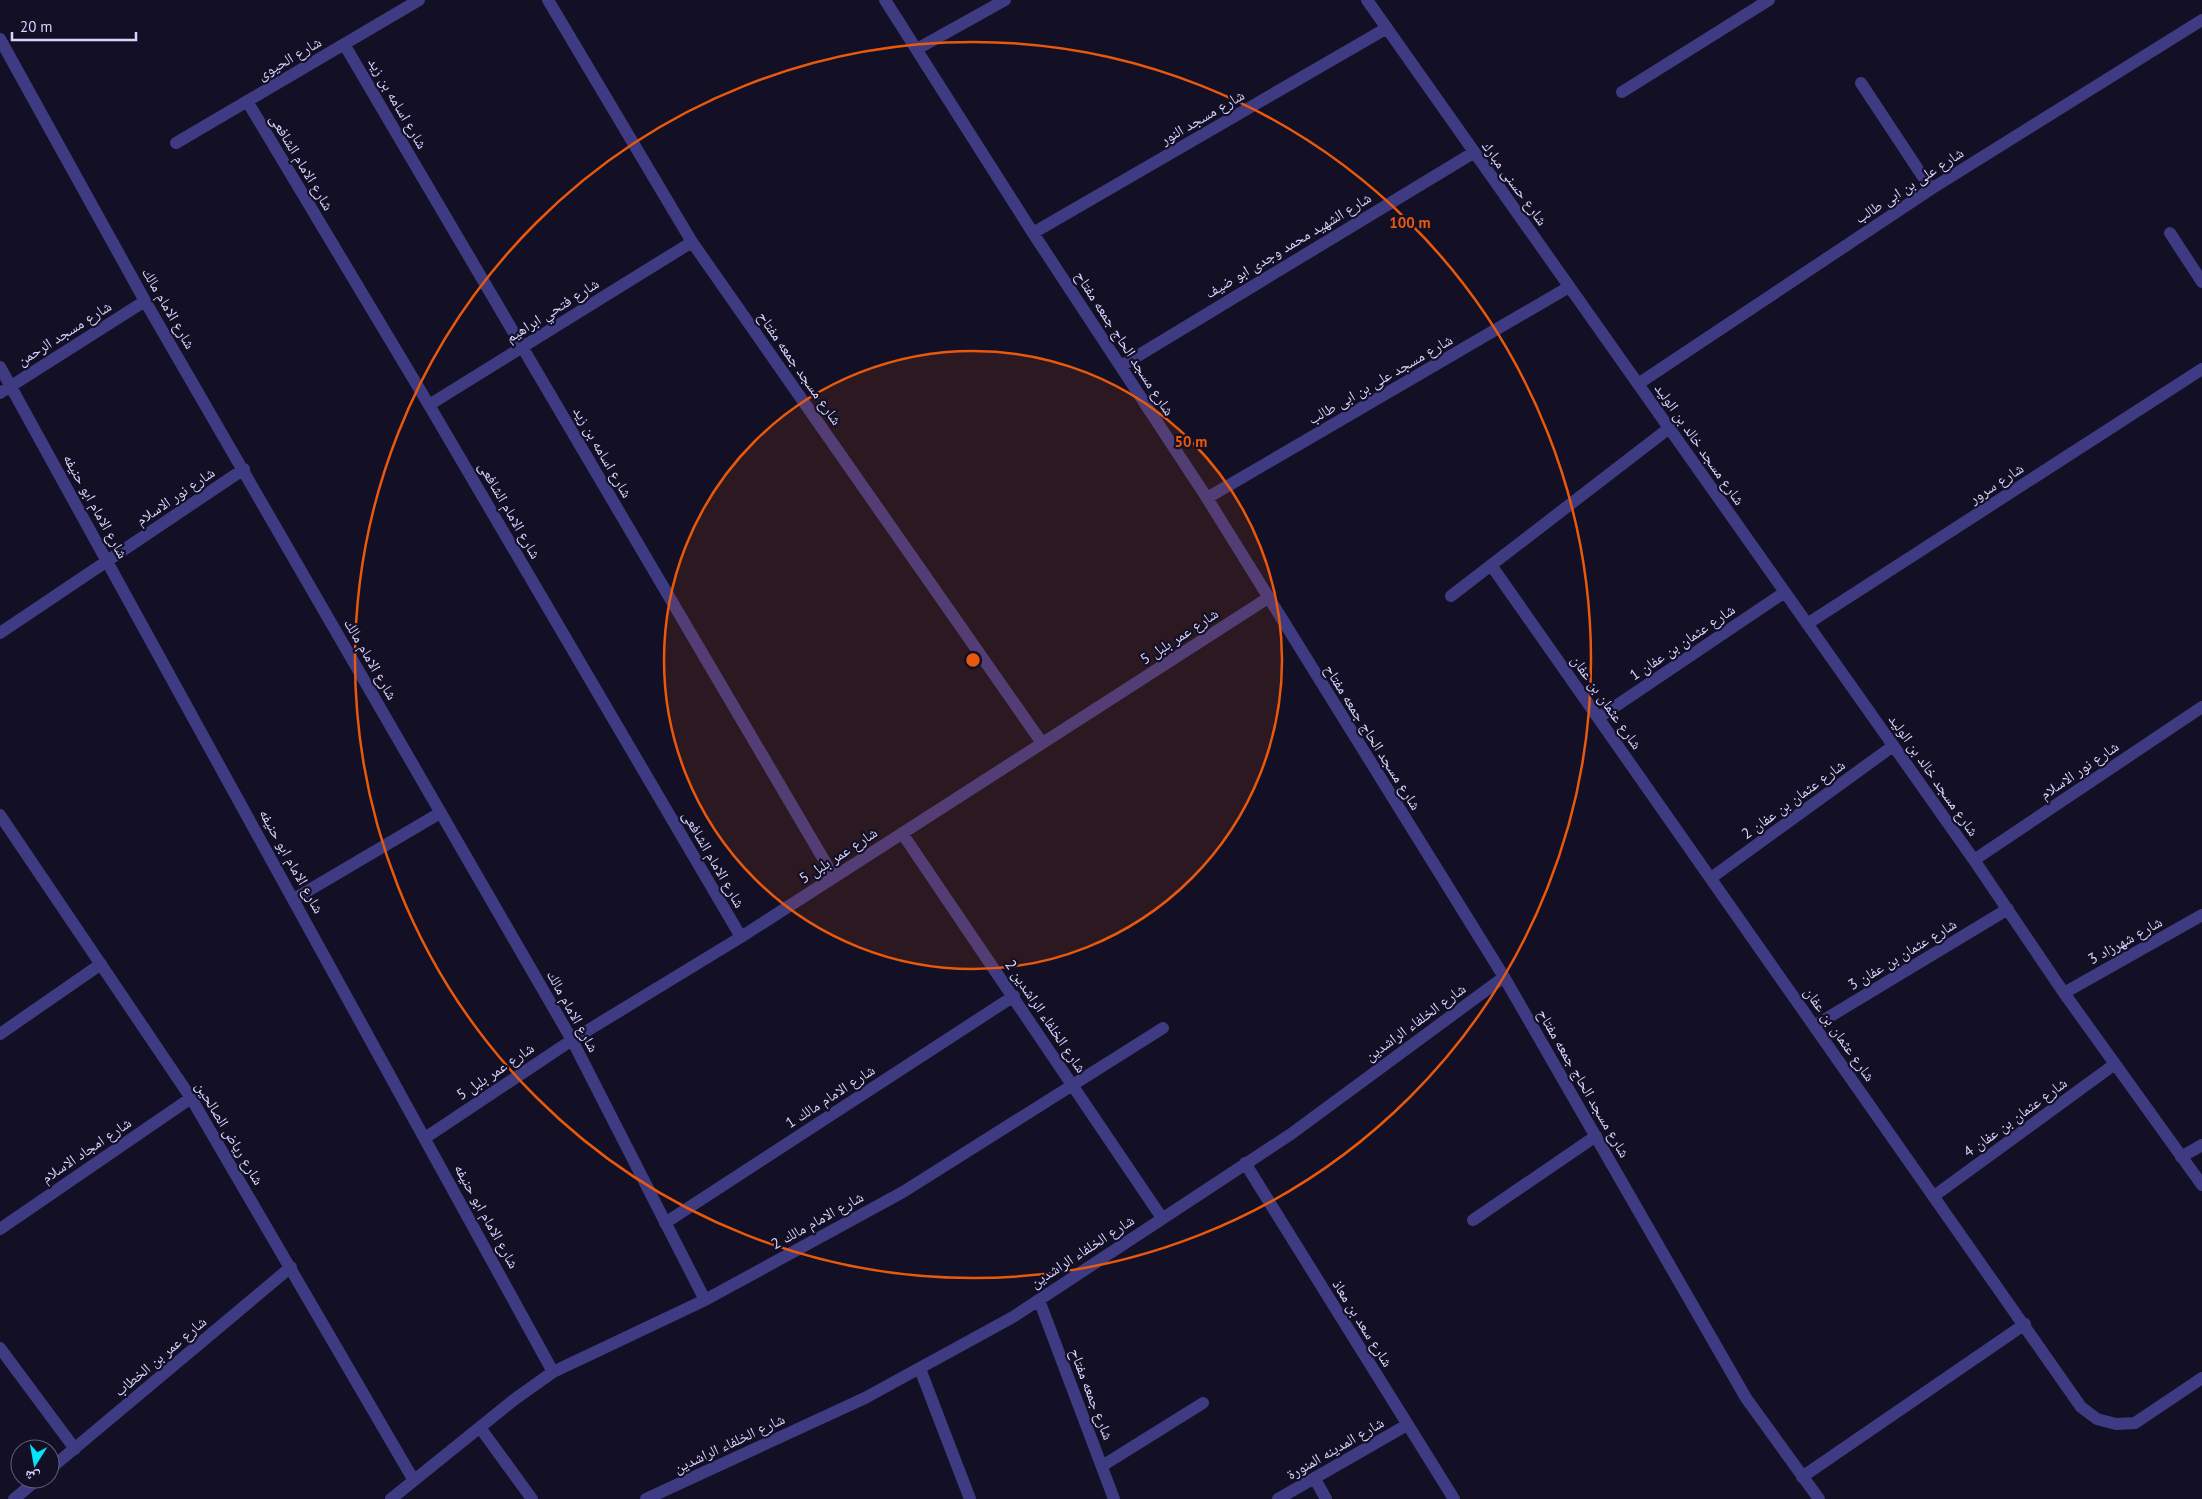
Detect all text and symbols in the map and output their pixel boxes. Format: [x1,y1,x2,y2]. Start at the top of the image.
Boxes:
scale bar [12,10,136,42]
text: 20 m [20,17,53,36]
street label: شارع الحيوى [254,32,325,85]
street label: شارع اسامه بن زيد [363,54,432,153]
street label: شارع مسجد النور [1156,85,1248,150]
street label: شارع الامام الشافعى [265,110,338,214]
street label: شارع حسنى مبارك [1477,137,1552,230]
street label: شارع على بن ابى طالب [1851,143,1968,228]
street label: شارع الشهيد محمد وجدى ابو ضيف [1201,188,1375,303]
text: 100 m [1389,213,1431,232]
street label: شارع الامام مالك [137,264,200,353]
street label: شارع مسجد الحاج جمعه مفتاح [1070,267,1179,420]
street label: شارع فتحي ابراهيم [502,274,604,349]
street label: شارع مسجد الرحمن [13,296,115,370]
street label: شارع مسجد جمعه مفتاح [753,307,846,429]
street label: شارع مسجد على بن ابى طالب [1304,330,1456,429]
street label: شارع مسجد خالد بن الوليد [1650,379,1749,509]
street label: شارع اسامه بن زيد [568,403,637,502]
text: 50 m [1175,432,1207,451]
street label: شارع الامام ابو حنيفه [59,450,133,562]
street label: شارع الامام الشافعى [474,458,546,563]
street label: شارع سرور [1964,458,2028,509]
street label: شارع نور الاسلام [132,463,219,530]
street label: شارع عثمان بن عفان 1 [1626,600,1739,685]
street label: شارع عمر بلبل 5 [1136,604,1222,669]
street label: شارع الامام مالك [339,615,402,704]
centre of rings [964,651,982,669]
street label: شارع عثمان بن عفان [1567,651,1647,754]
street label: شارع مسجد الحاج جمعه مفتاح [1319,660,1426,814]
street label: شارع مسجد خالد بن الوليد [1884,710,1983,840]
street label: شارع نور الاسلام [2036,737,2123,804]
street label: شارع عثمان بن عفان 2 [1738,755,1849,844]
street label: شارع الامام ابو حنيفه [255,805,329,917]
street label: شارع الامام الشافعى [678,807,750,912]
street label: شارع عمر بلبل 5 [795,823,881,888]
street label: شارع شهرزاد 3 [2085,912,2166,969]
street label: شارع عثمان بن عفان 3 [1844,914,1960,995]
street label: شارع الخلفاء الراشدين 2 [1000,956,1091,1077]
street label: شارع الامام مالك [542,967,603,1056]
street label: شارع الخلفاء الراشدين [1361,979,1470,1066]
street label: شارع عثمان بن عفان [1800,983,1880,1086]
street label: شارع مسجد الحاج جمعه مفتاح [1533,1005,1634,1161]
street label: شارع عمر بلبل 5 [453,1038,538,1105]
street label: شارع الامام مالك 1 [782,1060,879,1133]
street label: شارع عثمان بن عفان 4 [1960,1073,2071,1162]
street label: شارع رياض الصالحين [191,1078,268,1189]
street label: شارع امجاد الاسلام [37,1113,135,1188]
street label: شارع الامام ابو حنيفه [450,1160,524,1272]
street label: شارع الامام مالك 2 [767,1187,867,1254]
street label: شارع الخلفاء الراشدين [1026,1210,1138,1293]
street label: شارع سعد بن معاذ [1328,1276,1398,1371]
street label: شارع عمر بن الخطاب [110,1312,211,1401]
street label: شارع جمعه مفتاح [1065,1345,1118,1443]
street label: شارع الخلفاء الراشدين [670,1409,788,1478]
street label: شارع المدينه المنورة [1283,1412,1388,1484]
north arrow [10,1439,60,1489]
text: ش [23,1466,42,1487]

